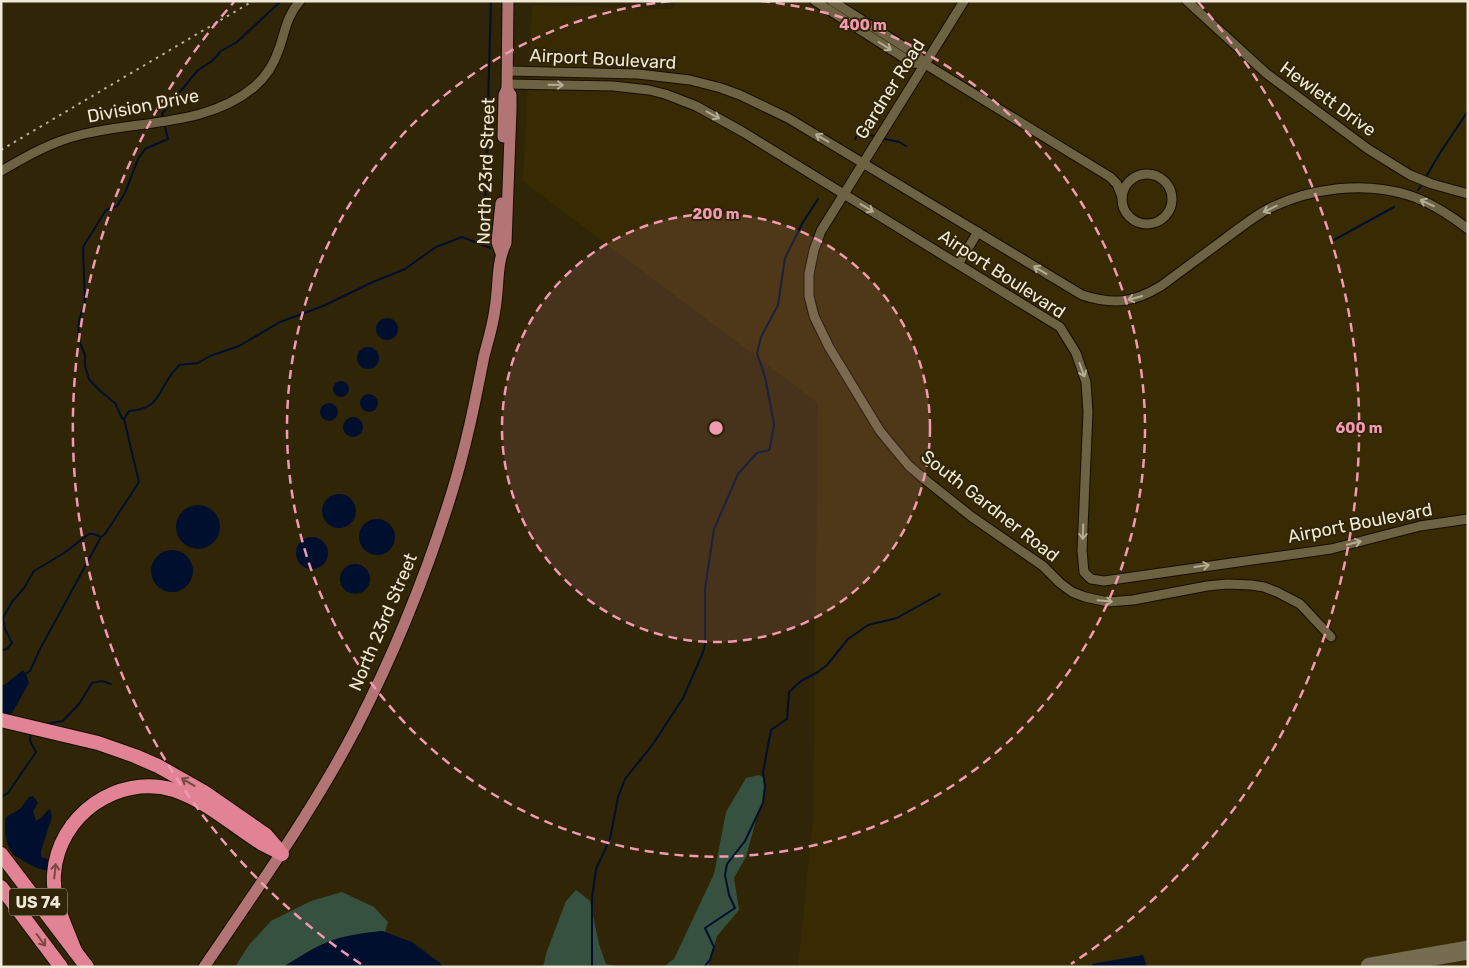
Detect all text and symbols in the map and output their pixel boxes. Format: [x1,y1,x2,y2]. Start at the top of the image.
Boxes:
text: 400 m [839,16,887,34]
street label: Gardner Road [850,35,930,143]
one-way arrow [878,41,892,51]
street label: Airport Boulevard [529,44,677,74]
street label: Hewlett Drive [1276,57,1380,141]
one-way arrow [547,80,563,90]
street label: Division Drive [85,84,201,128]
street label: North 23rd Street [472,97,500,245]
one-way arrow [705,110,720,120]
one-way arrow [815,132,829,142]
one-way arrow [1419,198,1434,208]
one-way arrow [859,203,873,213]
text: 200 m [692,205,740,223]
one-way arrow [1263,205,1278,214]
street label: Airport Boulevard [934,225,1070,323]
one-way arrow [1034,264,1048,274]
one-way arrow [1127,294,1143,304]
one-way arrow [1078,362,1087,378]
centre of rings [707,419,725,437]
text: 600 m [1335,419,1383,437]
street label: South Gardner Road [917,445,1063,567]
street label: Airport Boulevard [1286,498,1434,548]
one-way arrow [1078,524,1088,540]
one-way arrow [1346,538,1362,547]
street label: North 23rd Street [344,550,422,694]
one-way arrow [1194,561,1210,571]
one-way arrow [1096,596,1112,606]
one-way arrow [181,777,195,787]
one-way arrow [50,863,60,879]
road number: US 74 [9,889,67,916]
one-way arrow [36,933,46,947]

